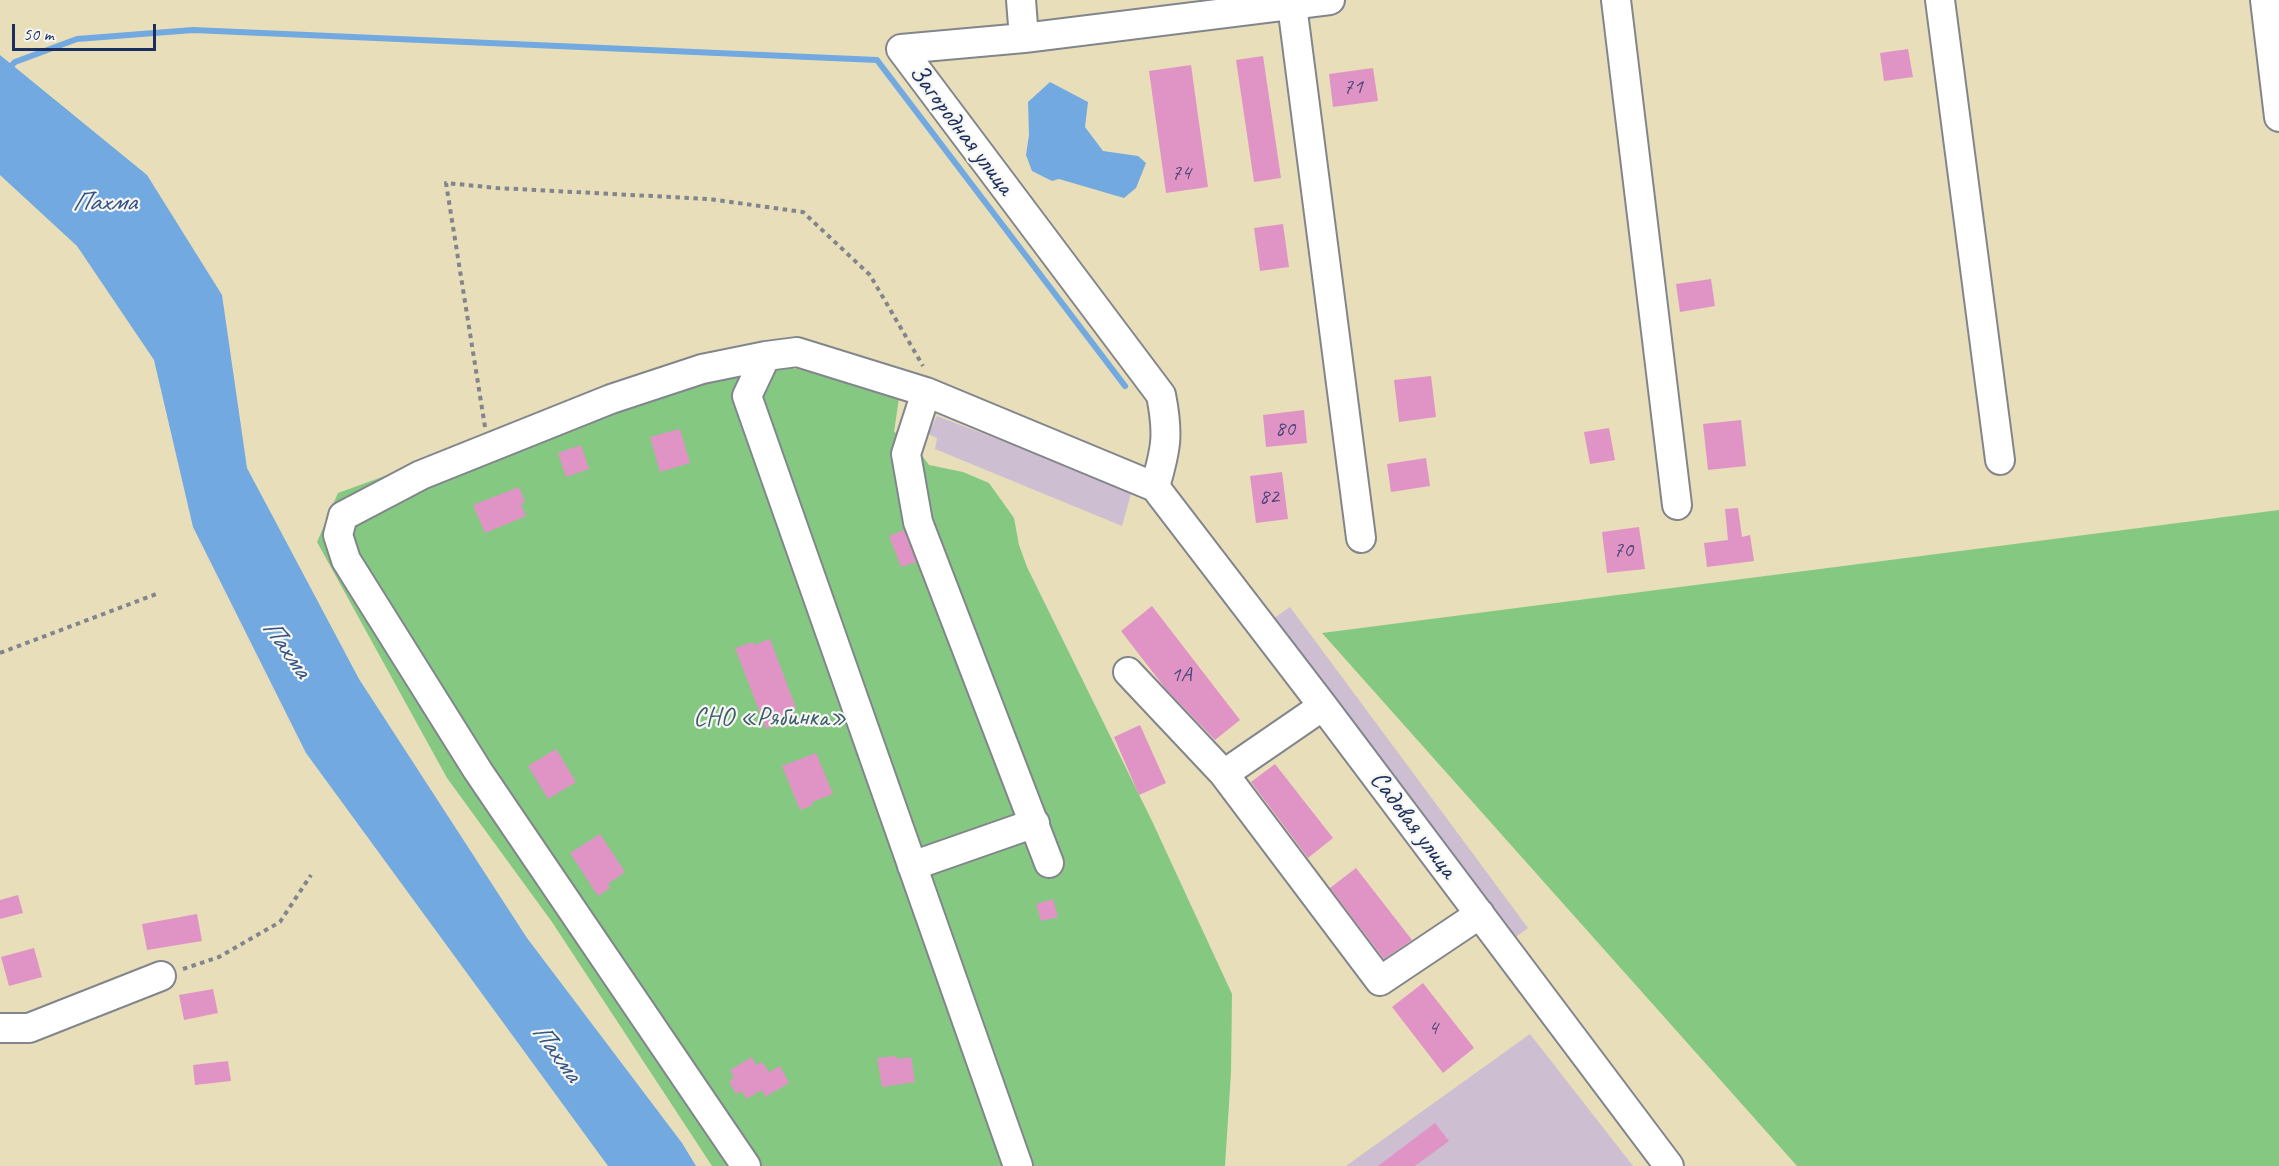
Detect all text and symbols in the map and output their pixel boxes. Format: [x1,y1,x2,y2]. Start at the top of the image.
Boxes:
scale bar [15,12,159,50]
text: 50 m [23,23,54,45]
street label: Загородная улица [902,58,1020,202]
house number: 71 [1343,74,1363,100]
house number: 74 [1171,160,1191,186]
water label: Пахма [72,187,136,219]
house number: 80 [1275,416,1295,442]
house number: 82 [1259,484,1279,510]
house number: 70 [1613,537,1633,563]
water label: Пахма [254,614,318,684]
house number: 1А [1171,662,1191,688]
park label: СНО «Рябинка» [693,702,847,734]
street label: Садовая улица [1363,765,1463,885]
house number: 4 [1428,1015,1438,1041]
water label: Пахма [524,1018,588,1088]

